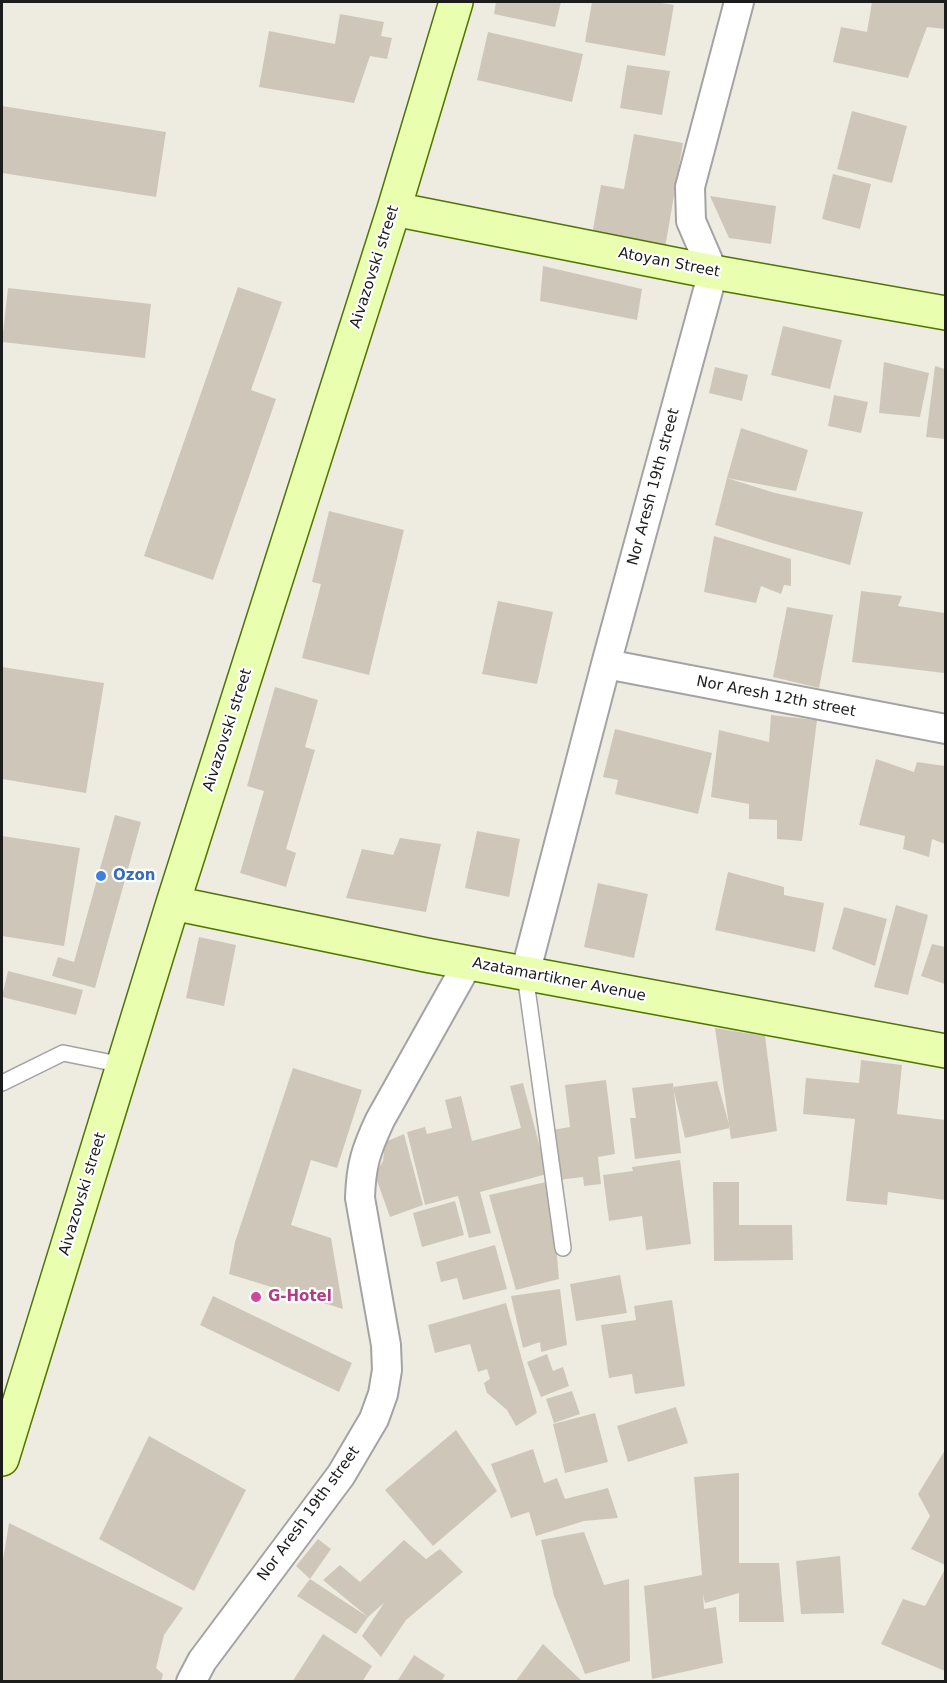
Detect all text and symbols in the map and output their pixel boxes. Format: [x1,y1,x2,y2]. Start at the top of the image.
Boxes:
street label: Aivazovski street [347,203,403,331]
street label: Atoyan Street [617,244,721,282]
street label: Nor Aresh 19th street [624,406,684,568]
street label: Aivazovski street [200,666,256,794]
street label: Nor Aresh 12th street [695,673,857,721]
place label: Ozon [113,867,155,885]
marker: Ozon [94,869,108,883]
street label: Azatamartikner Avenue [471,954,647,1006]
street label: Aivazovski street [56,1130,110,1258]
place label: G-Hotel [268,1288,332,1306]
marker: G-Hotel [249,1290,263,1304]
street label: Nor Aresh 19th street [254,1443,364,1585]

